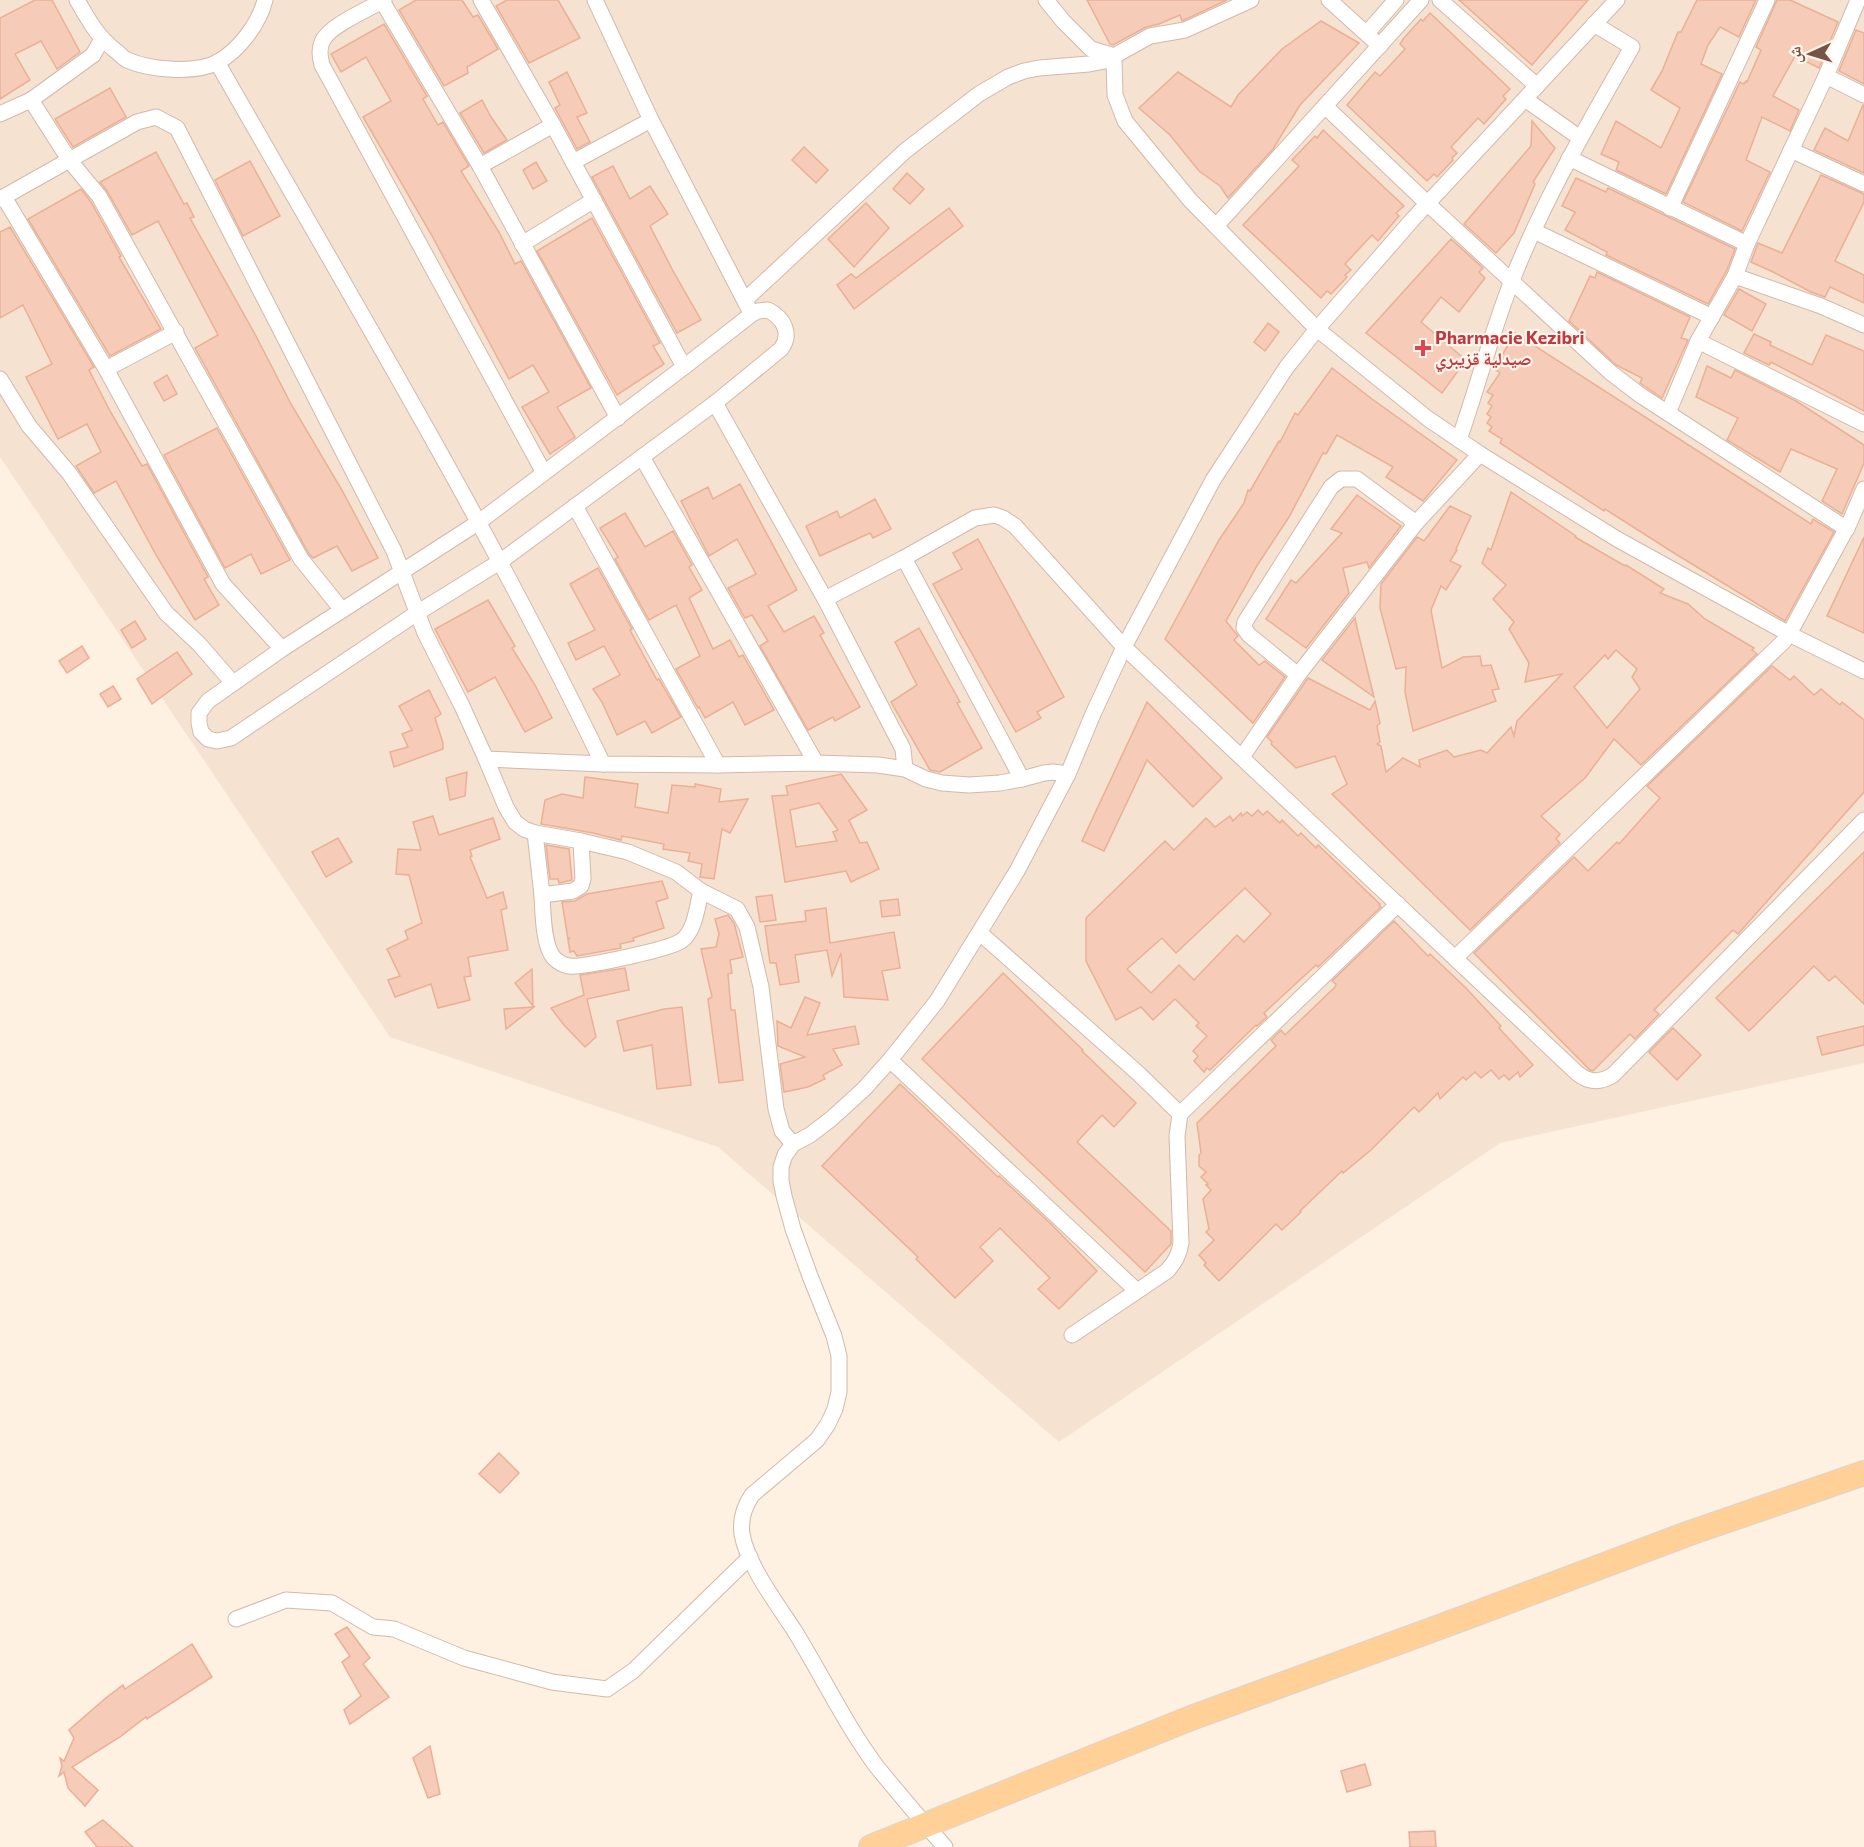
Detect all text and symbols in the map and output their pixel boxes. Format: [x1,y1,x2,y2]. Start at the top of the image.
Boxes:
north arrow [1780,24,1840,84]
text: ش [1784,46,1806,64]
place label: Pharmacie Kezibri صيدلية قزيبري [1435,326,1585,373]
marker: Pharmacie Kezibri صيدلية قزيبري [1416,341,1430,355]

